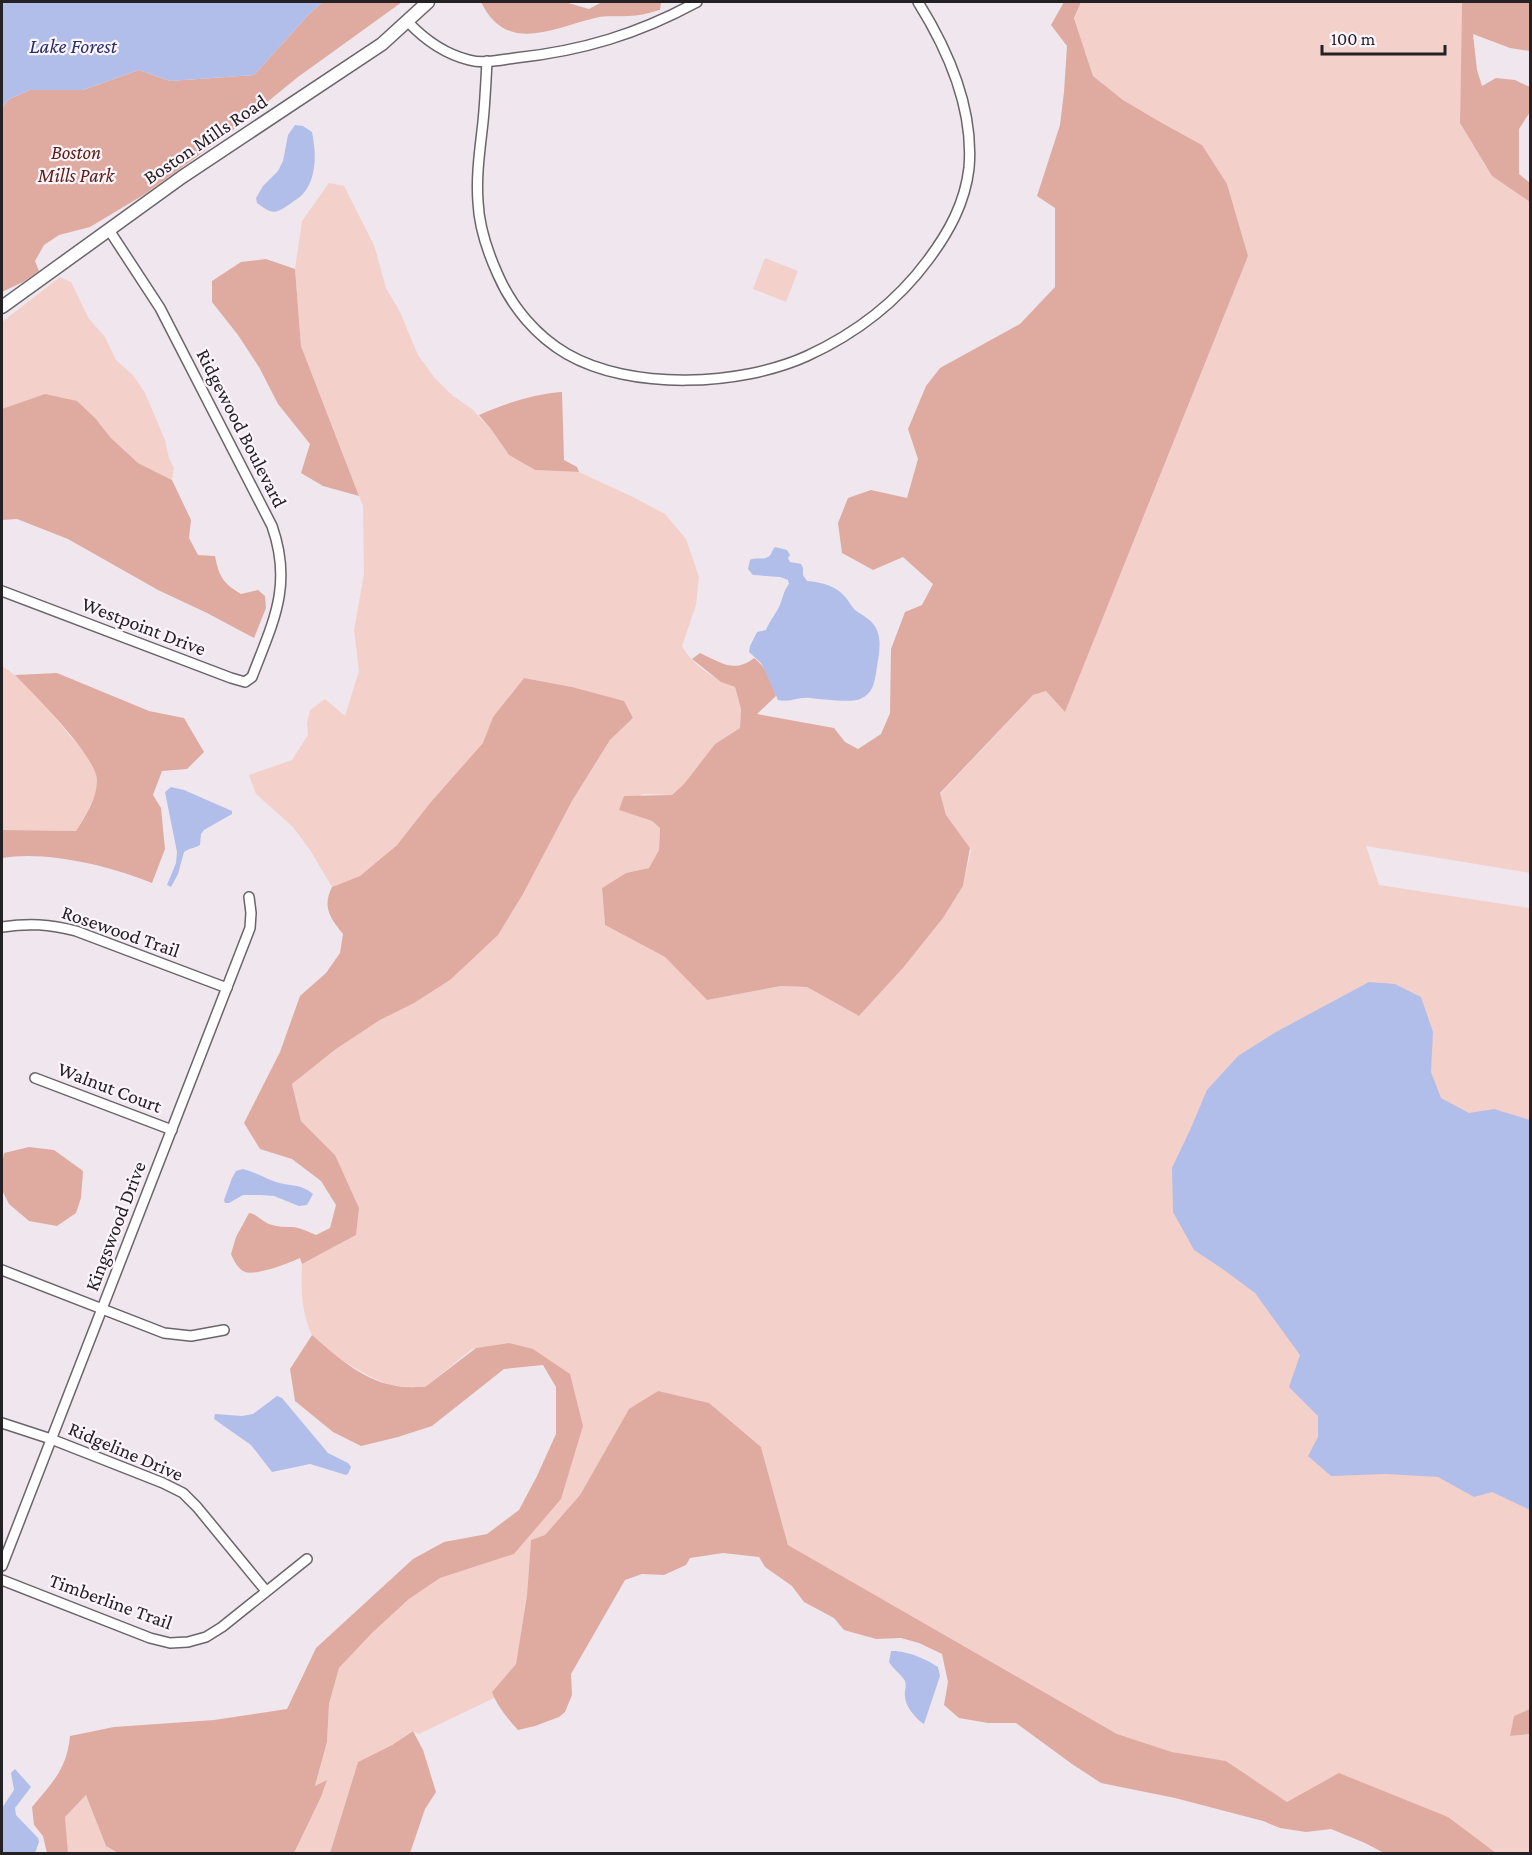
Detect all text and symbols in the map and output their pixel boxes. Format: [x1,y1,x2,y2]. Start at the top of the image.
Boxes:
scale bar [1322,18,1445,56]
text: 100 m [1331,29,1376,49]
water label: Lake Forest [29,34,118,58]
street label: Boston Mills Road [139,89,271,188]
park label: Boston Mills Park [37,141,115,186]
street label: Ridgewood Boulevard [192,345,292,512]
street label: Westpoint Drive [79,592,209,661]
street label: Rosewood Trail [59,901,183,961]
street label: Walnut Court [55,1057,165,1117]
street label: Kingswood Drive [80,1158,151,1294]
street label: Ridgeline Drive [65,1417,187,1486]
street label: Timberline Trail [46,1569,176,1633]

